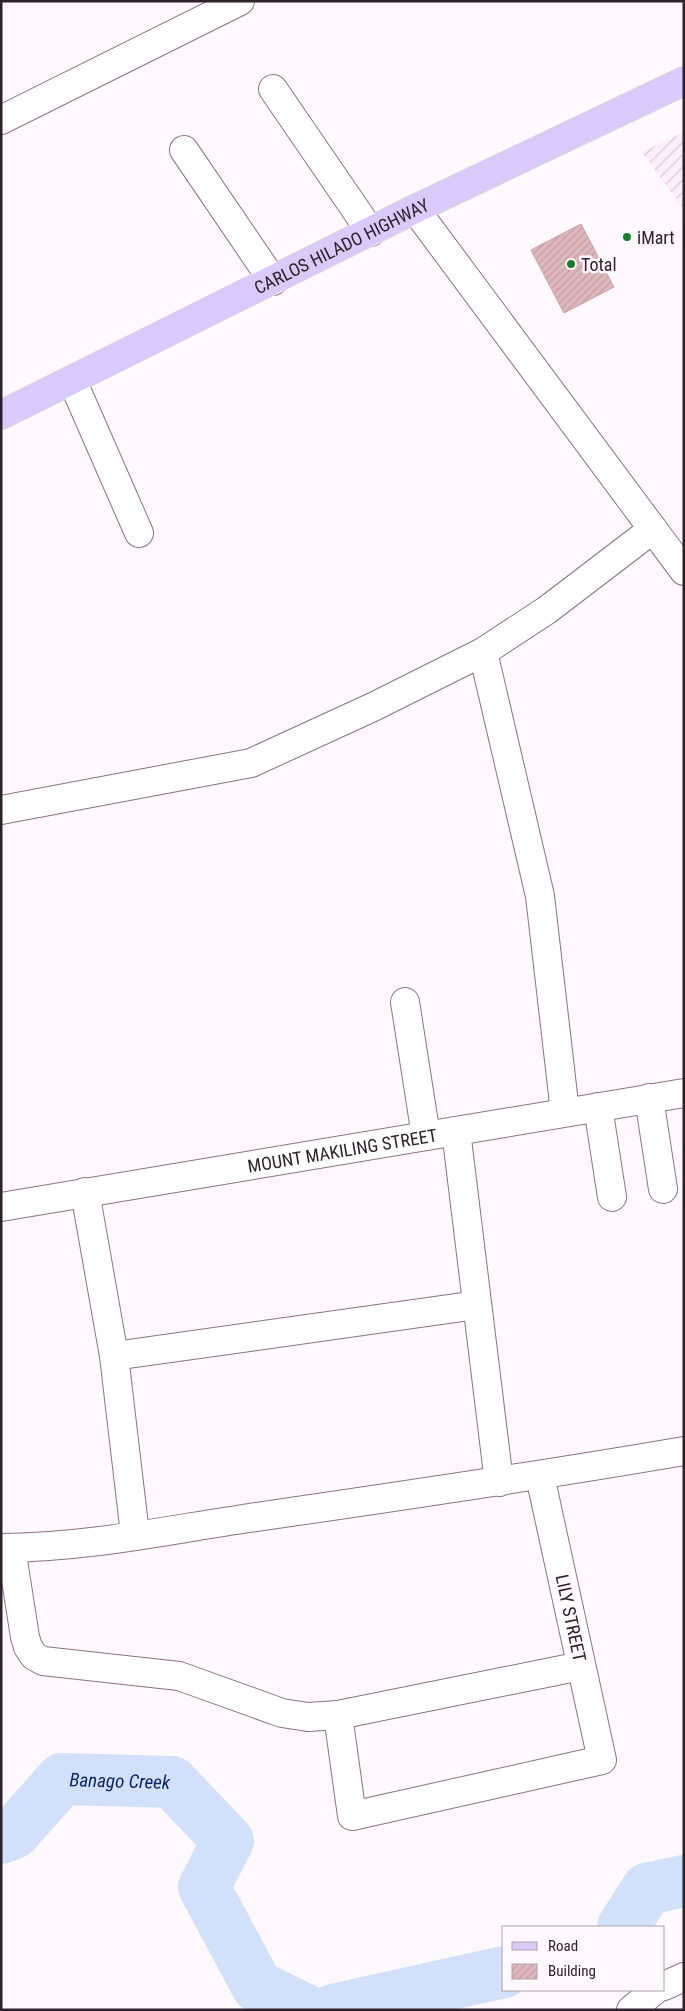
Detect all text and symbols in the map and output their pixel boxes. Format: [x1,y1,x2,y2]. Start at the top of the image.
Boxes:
street label: CARLOS HILADO HIGHWAY [250,193,432,298]
place label: iMart [637,227,675,248]
marker: iMart [621,231,633,243]
place label: Total [581,254,617,275]
marker: Total [565,258,577,270]
street label: MOUNT MAKILING STREET [246,1124,439,1176]
street label: LILY STREET [551,1572,591,1664]
water label: Banago Creek [69,1768,171,1793]
legend [502,1926,665,1991]
text: Road [548,1937,578,1955]
text: Building [548,1962,596,1980]

